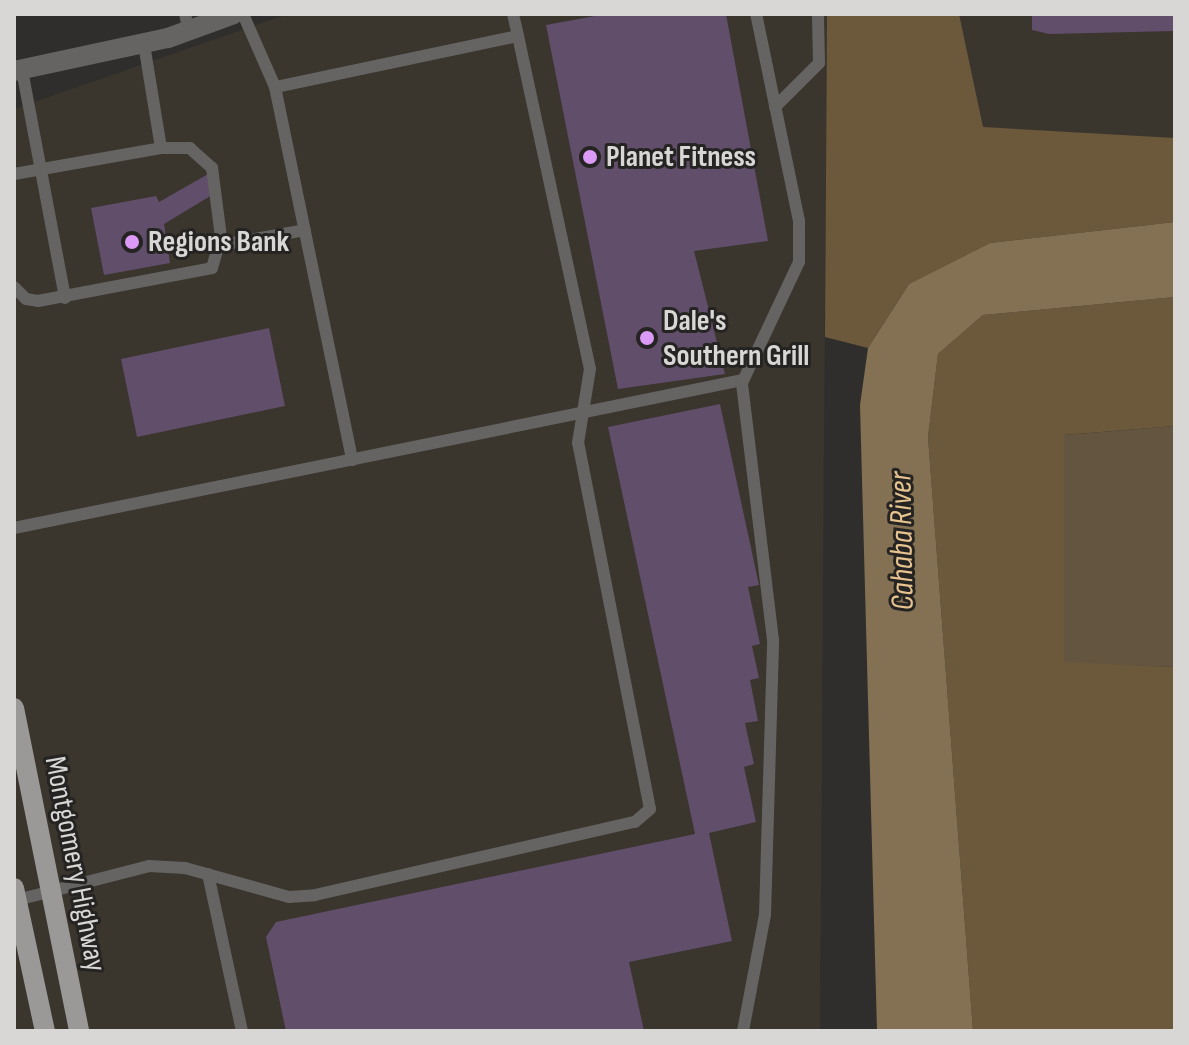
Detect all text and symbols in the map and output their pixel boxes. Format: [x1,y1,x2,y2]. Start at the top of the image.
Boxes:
place label: Planet Fitness [606,139,756,175]
marker: Planet Fitness [581,148,599,166]
place label: Regions Bank [148,224,289,260]
marker: Regions Bank [123,233,141,251]
place label: Dale's Southern Grill [663,303,809,374]
marker: Dale's Southern Grill [638,329,656,347]
water label: Cahaba River [883,471,923,611]
street label: Montgomery Highway [37,753,113,975]

